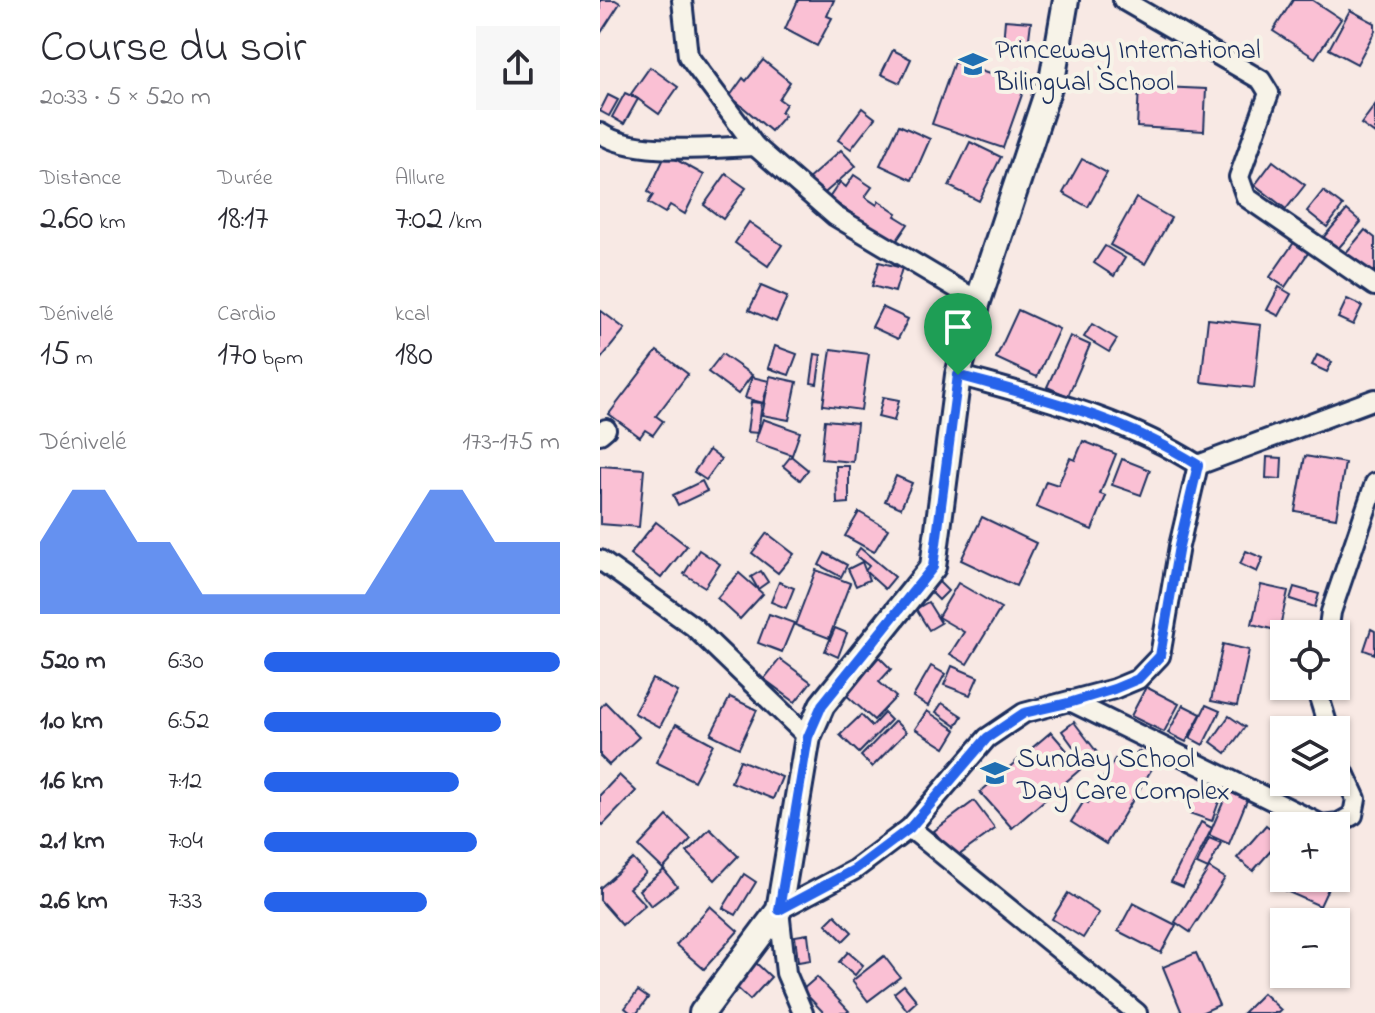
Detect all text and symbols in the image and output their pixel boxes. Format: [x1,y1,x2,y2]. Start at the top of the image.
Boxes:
text: Course du soir [40,17,306,81]
button: share [476,26,560,110]
place label: Princeway International Bilingual School [994,31,1261,104]
school or university icon: Princeway International Bilingual School [958,49,988,79]
text: 20:33 · 5 × 520 m [40,79,211,117]
text: Distance [40,163,121,195]
text: Durée [217,163,273,195]
text: Allure [395,163,445,195]
text: 2.60 [40,195,93,245]
text: 18:17 [217,195,269,245]
text: 7:02 [395,195,443,245]
text: km [93,207,126,239]
text: /km [443,207,482,239]
pin [924,293,992,375]
text: Dénivelé [40,299,113,331]
text: Cardio [217,299,276,331]
text: kcal [395,299,430,331]
icon: arrive [936,305,980,349]
text: 15 [40,331,70,381]
text: 170 [217,331,257,381]
text: 180 [395,331,433,381]
text: m [70,343,93,375]
text: bpm [257,343,303,375]
text: Dénivelé [40,424,127,462]
text: 173–175 m [462,424,560,462]
map controls [1270,620,1350,988]
button: locate [1270,620,1350,700]
text: 520 m [40,643,106,681]
text: 6:30 [168,643,204,681]
text: 1.0 km [40,703,103,741]
text: 6:52 [168,703,209,741]
button: layers [1270,716,1350,796]
place label: Sunday School Day Care Complex [1016,740,1230,813]
school or university icon: Sunday School Day Care Complex [980,758,1010,788]
text: 1.6 km [40,763,103,801]
text: 7:12 [168,763,202,801]
button: + [1270,812,1350,892]
text: 2.1 km [40,823,105,861]
text: 7:04 [168,823,203,861]
text: 2.6 km [40,883,108,921]
text: 7:33 [168,883,202,921]
button: − [1270,908,1350,988]

